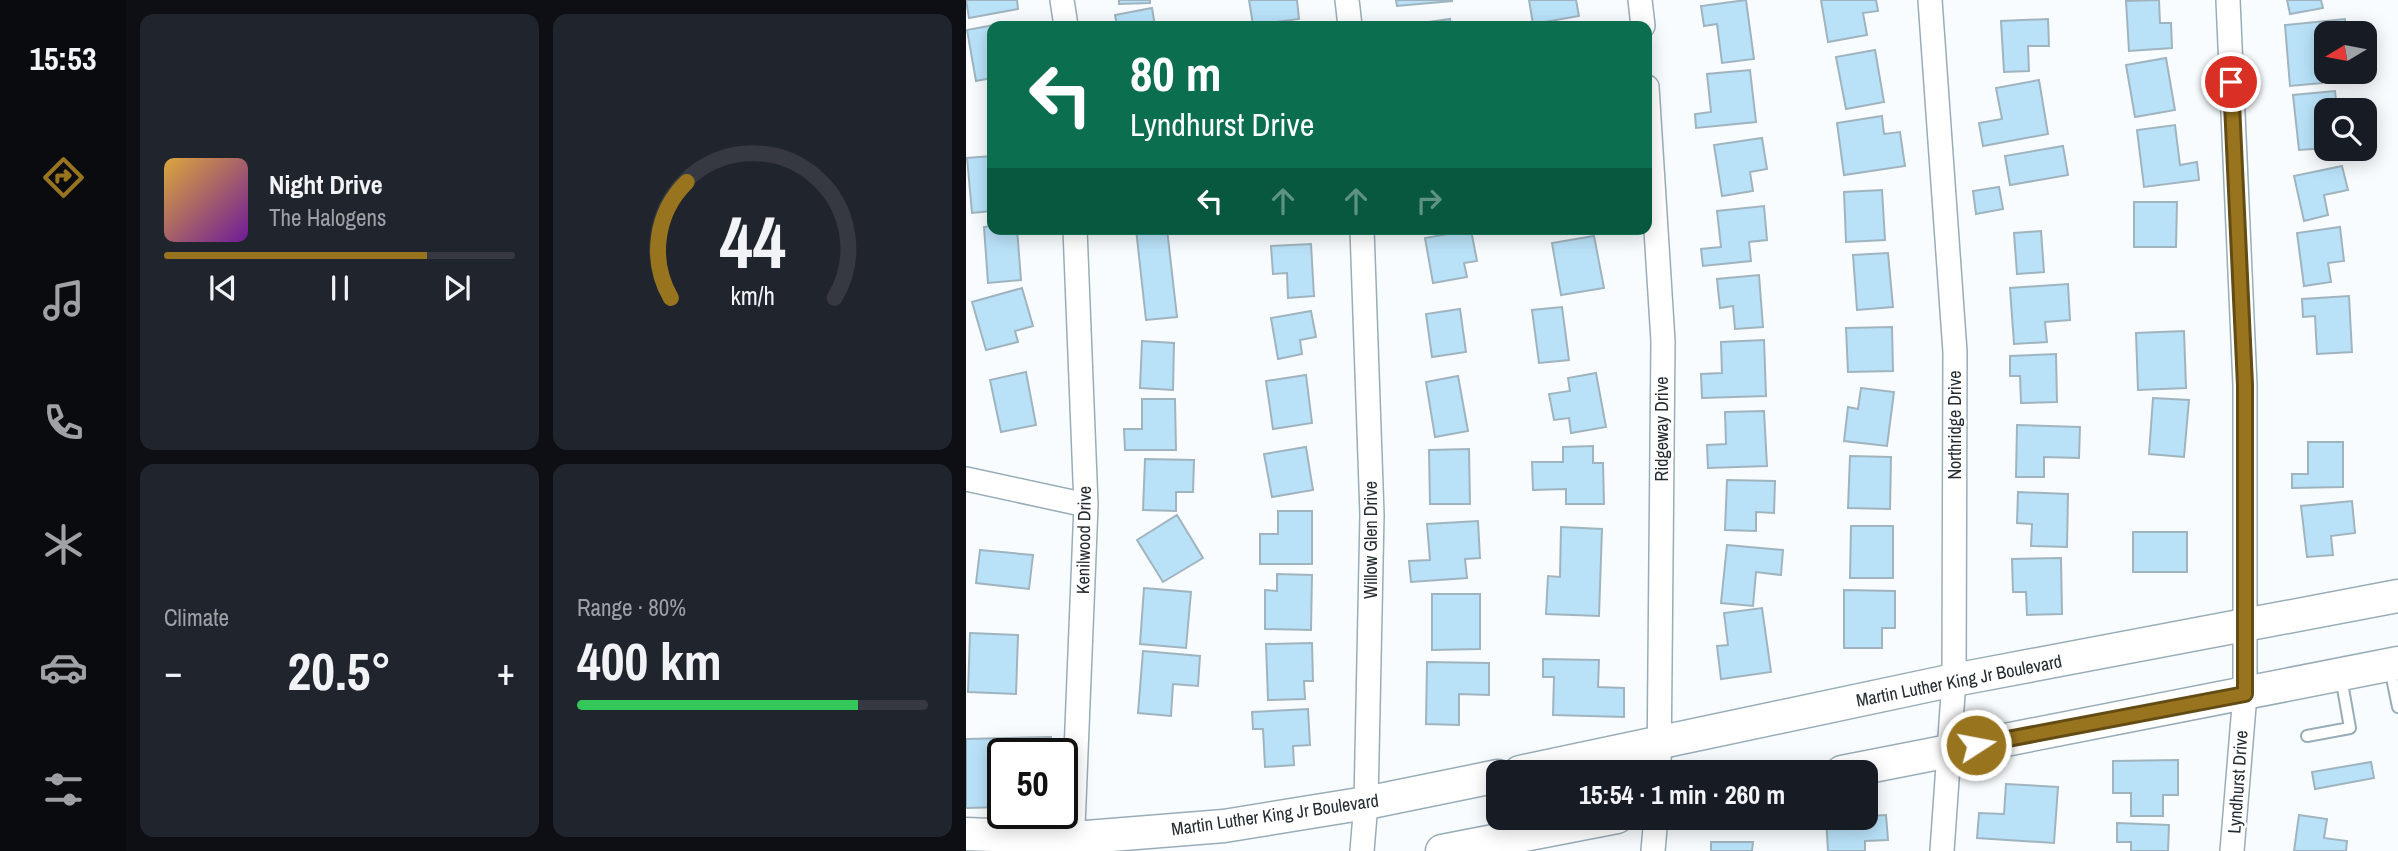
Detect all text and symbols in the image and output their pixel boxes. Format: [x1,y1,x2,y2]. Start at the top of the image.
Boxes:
north arrow [2314,21,2376,84]
map controls [2314,21,2377,161]
text: 15:53 [29,37,97,80]
text: 80 m [1130,40,1222,106]
icon: left [1015,49,1106,140]
pin [2201,52,2261,112]
icon: arrive [2212,63,2250,101]
button: search [2314,98,2377,161]
text: Lyndhurst Drive [1130,103,1314,146]
icon: directions [39,153,88,202]
text: Night Drive [269,167,383,202]
icon: left [1191,182,1229,220]
icon: ahead [1264,182,1302,220]
icon: ahead [1337,182,1375,220]
icon: right [1410,182,1448,220]
text: 44 [719,194,786,292]
text: The Halogens [269,202,386,233]
icon: previous [204,269,242,307]
icon: pause [321,269,359,307]
icon: next [438,269,476,307]
icon: music [39,276,88,325]
text: km/h [730,279,775,313]
street label: Northridge Drive [1942,370,1967,480]
street label: Ridgeway Drive [1649,377,1674,482]
icon: phone [39,398,88,447]
street label: Willow Glen Drive [1358,481,1383,599]
street label: Kenilwood Drive [1070,486,1097,594]
icon: climate [39,520,88,569]
text: Range · 80% [577,592,686,623]
text: Climate [164,602,229,633]
text: 400 km [577,626,722,696]
text: 20.5° [288,636,391,706]
icon: car [39,643,88,692]
text: − [164,646,182,697]
text: + [497,646,515,697]
street label: Martin Luther King Jr Boulevard [1854,648,2064,713]
position arrow [1939,708,2013,782]
street label: Lyndhurst Drive [2221,729,2254,835]
speed limit sign: 50 [987,738,1078,829]
icon: filters [39,765,88,814]
text: 15:54 · 1 min · 260 m [1579,777,1785,812]
street label: Martin Luther King Jr Boulevard [1170,788,1380,841]

